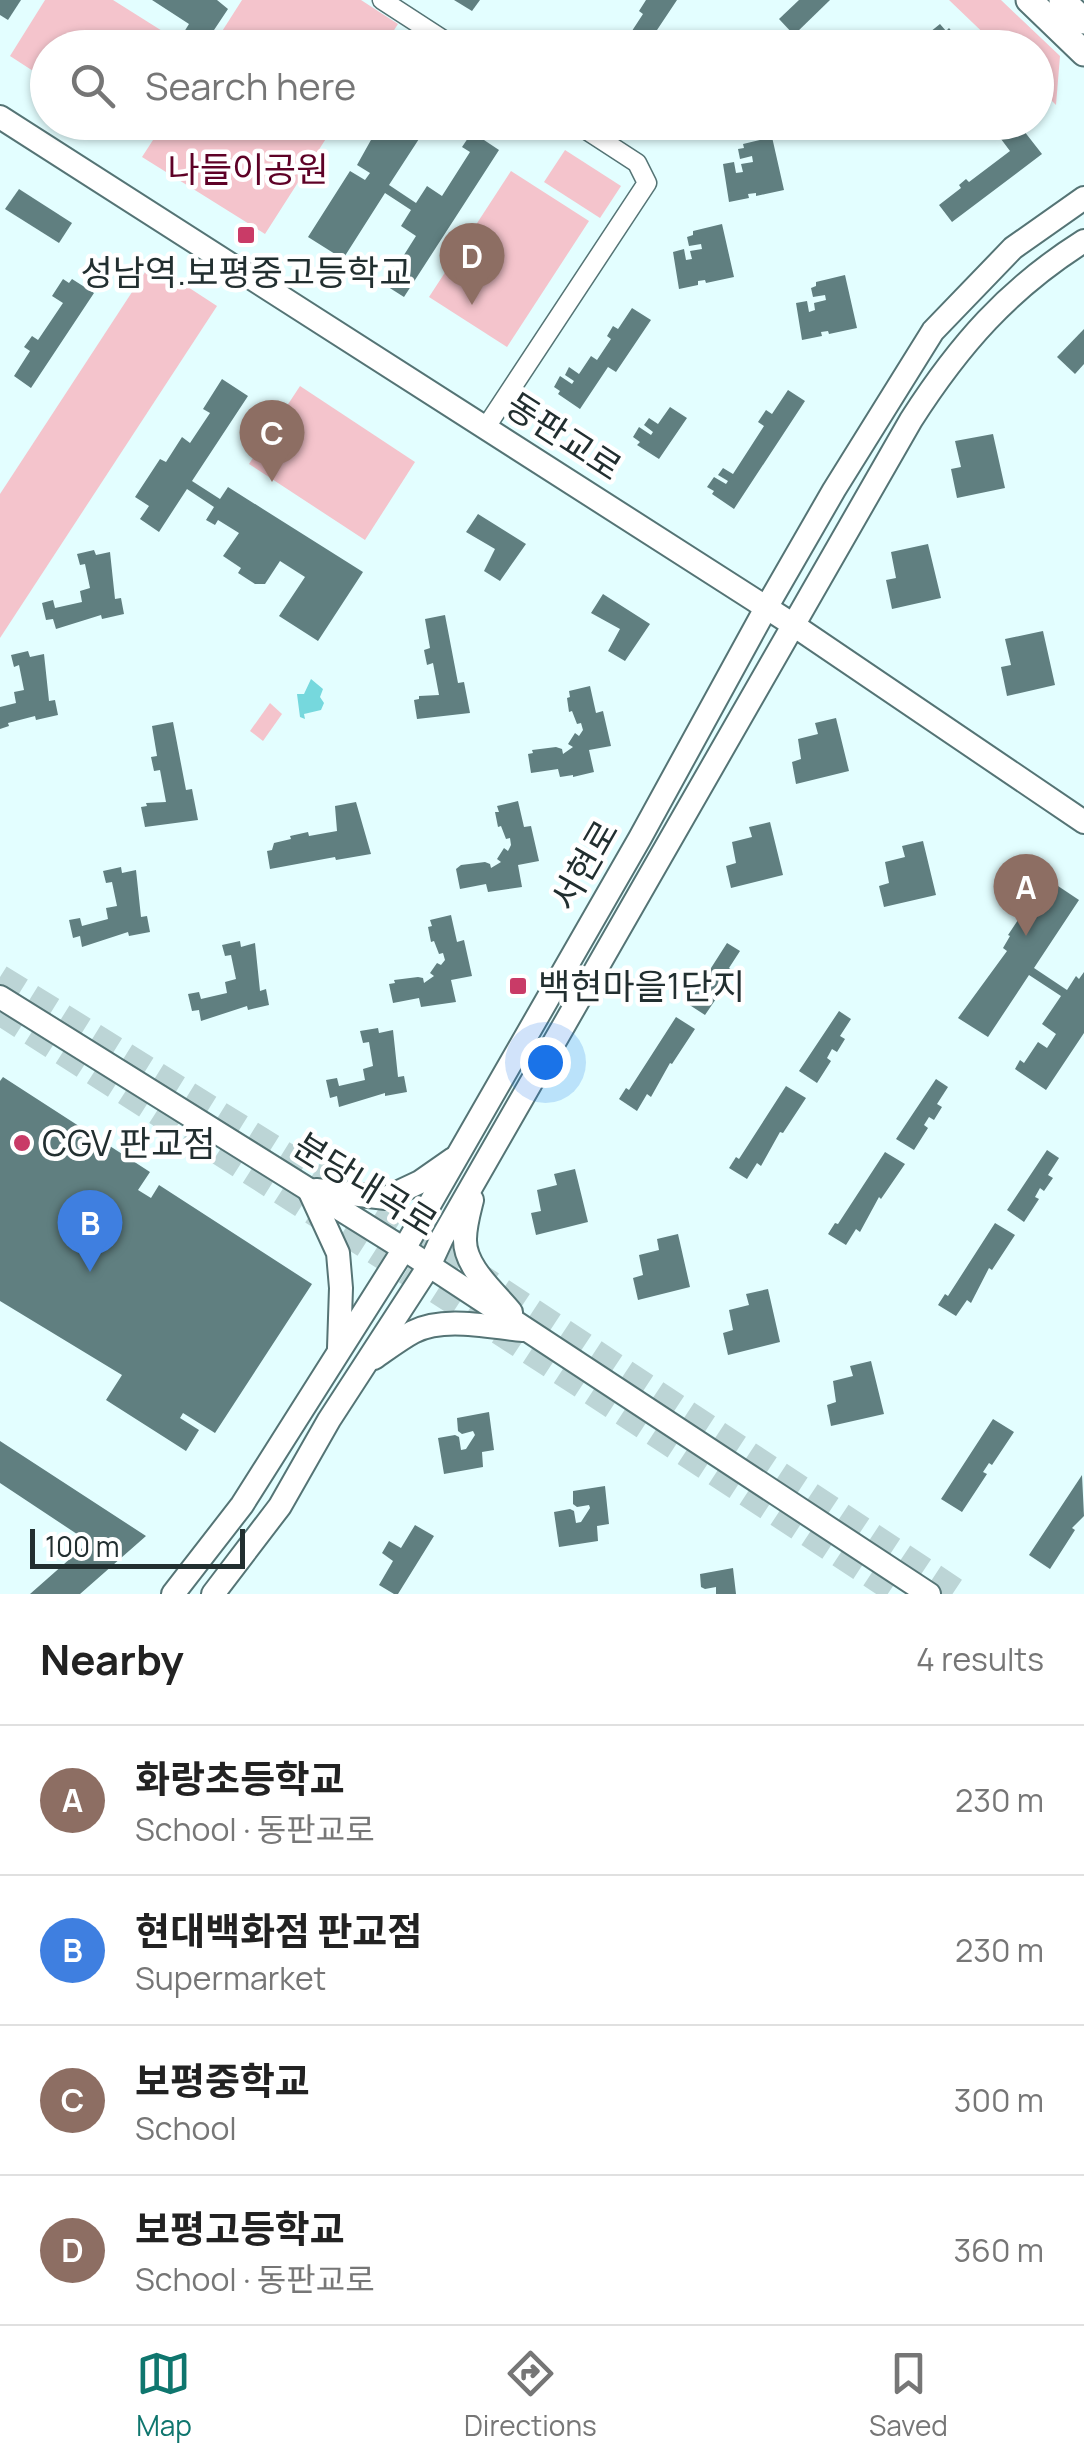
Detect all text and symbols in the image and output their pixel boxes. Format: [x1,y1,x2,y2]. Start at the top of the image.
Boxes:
search box [30,30,1054,140]
icon: search [65,58,120,113]
text: Search here [145,59,356,111]
park label: 나들이공원 [167,145,329,193]
pin: D [440,222,504,305]
marker: 성남역.보평중고등학교 [235,224,257,246]
place label: 성남역.보평중고등학교 [81,248,411,296]
street label: 동판교로 [497,381,631,491]
pin: C [240,400,304,482]
street label: 서현로 [539,811,629,919]
pin: A [994,854,1058,936]
place label: 백현마을1단지 [538,962,745,1010]
marker: 백현마을1단지 [507,975,529,997]
your location [520,1037,571,1088]
place label: CGV 판교점 [42,1119,215,1167]
street label: 분당내곡로 [285,1121,447,1247]
marker: CGV 판교점 [11,1132,33,1154]
pin: B [58,1190,122,1272]
scale bar [30,1524,245,1568]
text: 100 m [45,1527,119,1565]
text: Nearby [40,1630,184,1688]
text: 4 results [916,1637,1044,1681]
text: 화랑초등학교 [135,1752,345,1804]
text: A [62,1778,83,1822]
text: 230 m [955,1778,1044,1822]
text: School · 동판교로 [135,1807,375,1851]
text: 현대백화점 판교점 [135,1904,422,1956]
text: B [62,1928,83,1972]
text: 230 m [955,1928,1044,1972]
text: Supermarket [135,1956,326,2000]
text: 보평중학교 [135,2054,310,2106]
text: C [61,2078,84,2122]
text: 300 m [954,2078,1044,2122]
text: School [135,2106,237,2150]
text: 보평고등학교 [135,2202,345,2254]
text: D [61,2228,84,2272]
text: 360 m [953,2228,1044,2272]
text: School · 동판교로 [135,2257,375,2301]
tab: Map [136,2346,192,2444]
tab: Directions [464,2346,597,2444]
tab: Saved [869,2346,948,2444]

